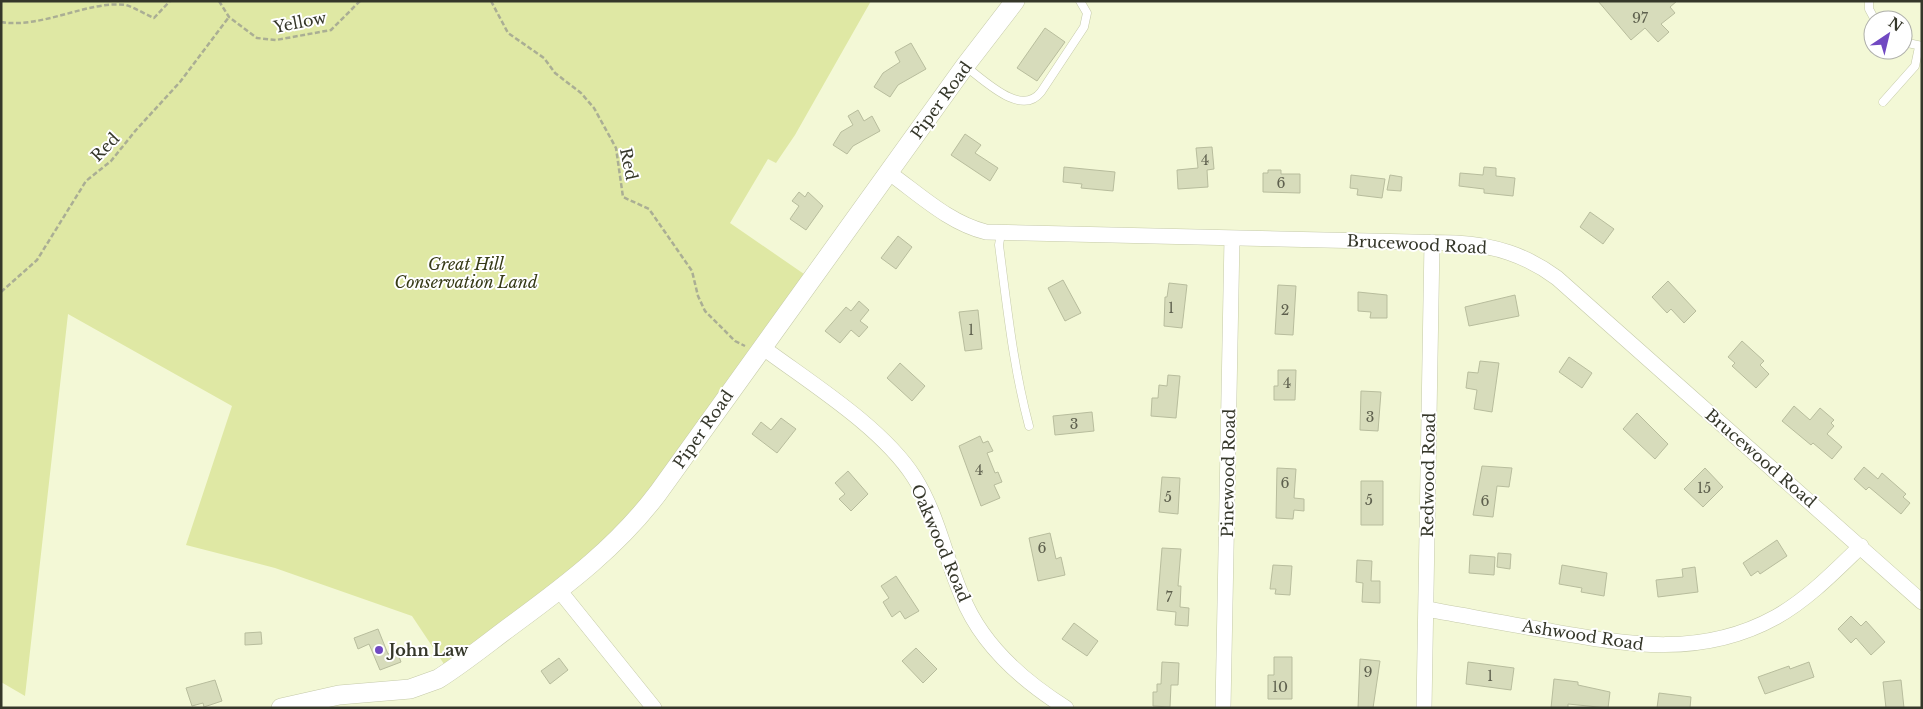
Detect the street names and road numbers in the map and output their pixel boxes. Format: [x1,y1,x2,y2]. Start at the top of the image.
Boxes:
street label: Yellow [271,7,329,37]
street label: Piper Road [906,57,976,143]
street label: Red [87,128,124,166]
street label: Red [616,146,642,182]
street label: Brucewood Road [1346,230,1488,258]
street label: Piper Road [669,386,737,472]
street label: Brucewood Road [1701,404,1821,512]
street label: Pinewood Road [1217,408,1239,538]
street label: Redwood Road [1417,412,1439,537]
street label: Oakwood Road [907,481,975,605]
street label: Ashwood Road [1520,615,1645,654]

